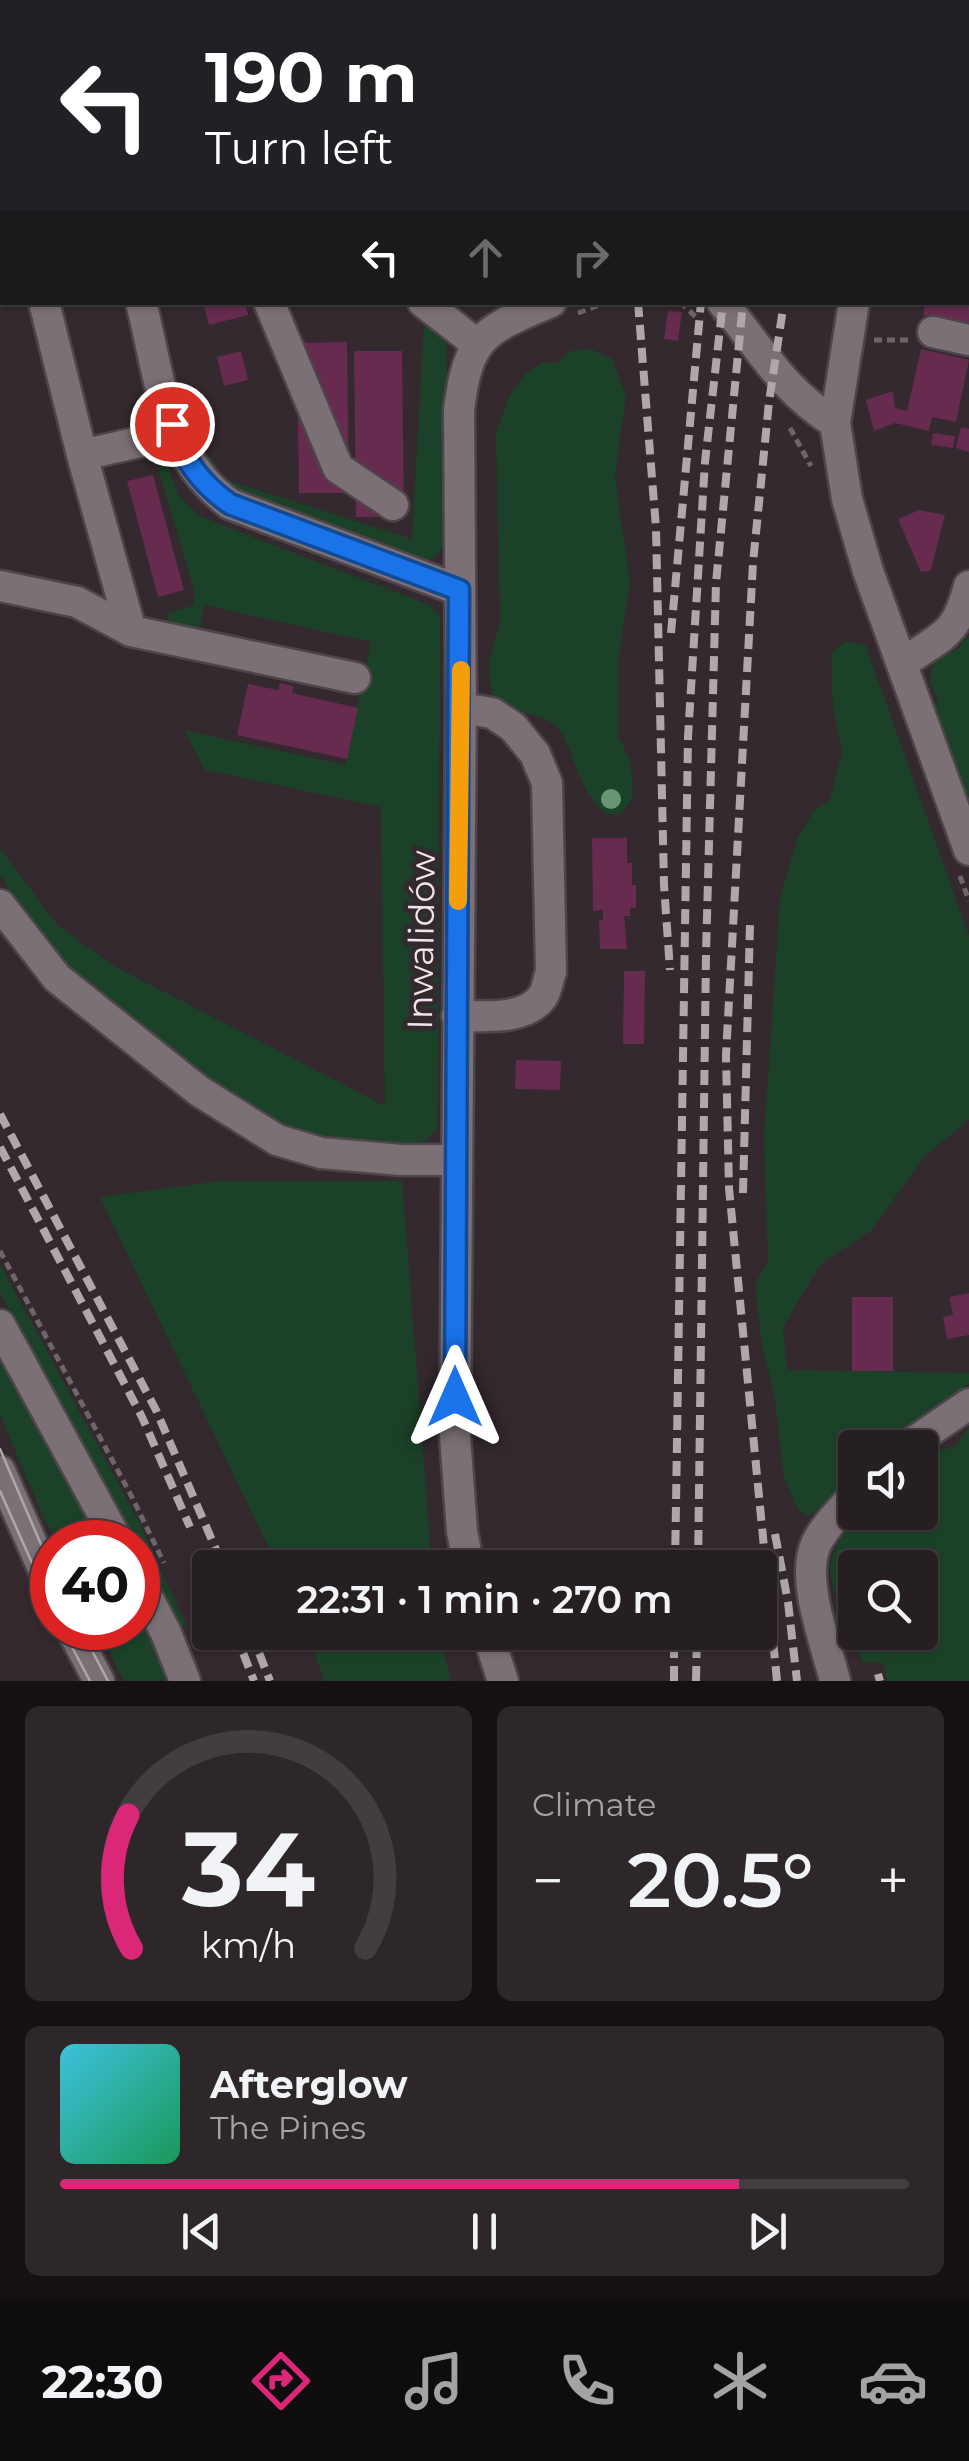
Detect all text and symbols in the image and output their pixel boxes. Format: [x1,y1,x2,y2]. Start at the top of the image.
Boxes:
text: 190 m [205,34,418,120]
icon: left [40,40,170,170]
text: Turn left [205,120,393,175]
icon: left [353,230,408,285]
icon: ahead [458,230,513,285]
icon: right [563,230,618,285]
pin [130,382,215,467]
icon: arrive [145,397,200,452]
street label: Inwalidów [398,850,444,1030]
position arrow [403,1345,507,1449]
map controls [838,1430,938,1650]
button: sound [838,1430,938,1530]
speed limit sign: 40 [30,1520,160,1650]
button: search [838,1550,938,1650]
text: 22:31 · 1 min · 270 m [296,1576,673,1623]
text: Climate [532,1785,656,1824]
text: 34 [181,1805,315,1932]
text: 20.5° [627,1834,814,1926]
text: − [532,1847,564,1914]
text: + [877,1847,909,1914]
text: km/h [201,1923,296,1967]
text: Afterglow [210,2061,408,2108]
text: The Pines [210,2108,366,2147]
icon: previous [174,2204,229,2259]
icon: pause [457,2204,512,2259]
icon: next [740,2204,795,2259]
icon: directions [246,2346,316,2416]
icon: music [399,2346,469,2416]
icon: phone [552,2346,622,2416]
icon: climate [705,2346,775,2416]
icon: car [858,2346,928,2416]
text: 22:30 [41,2354,164,2409]

